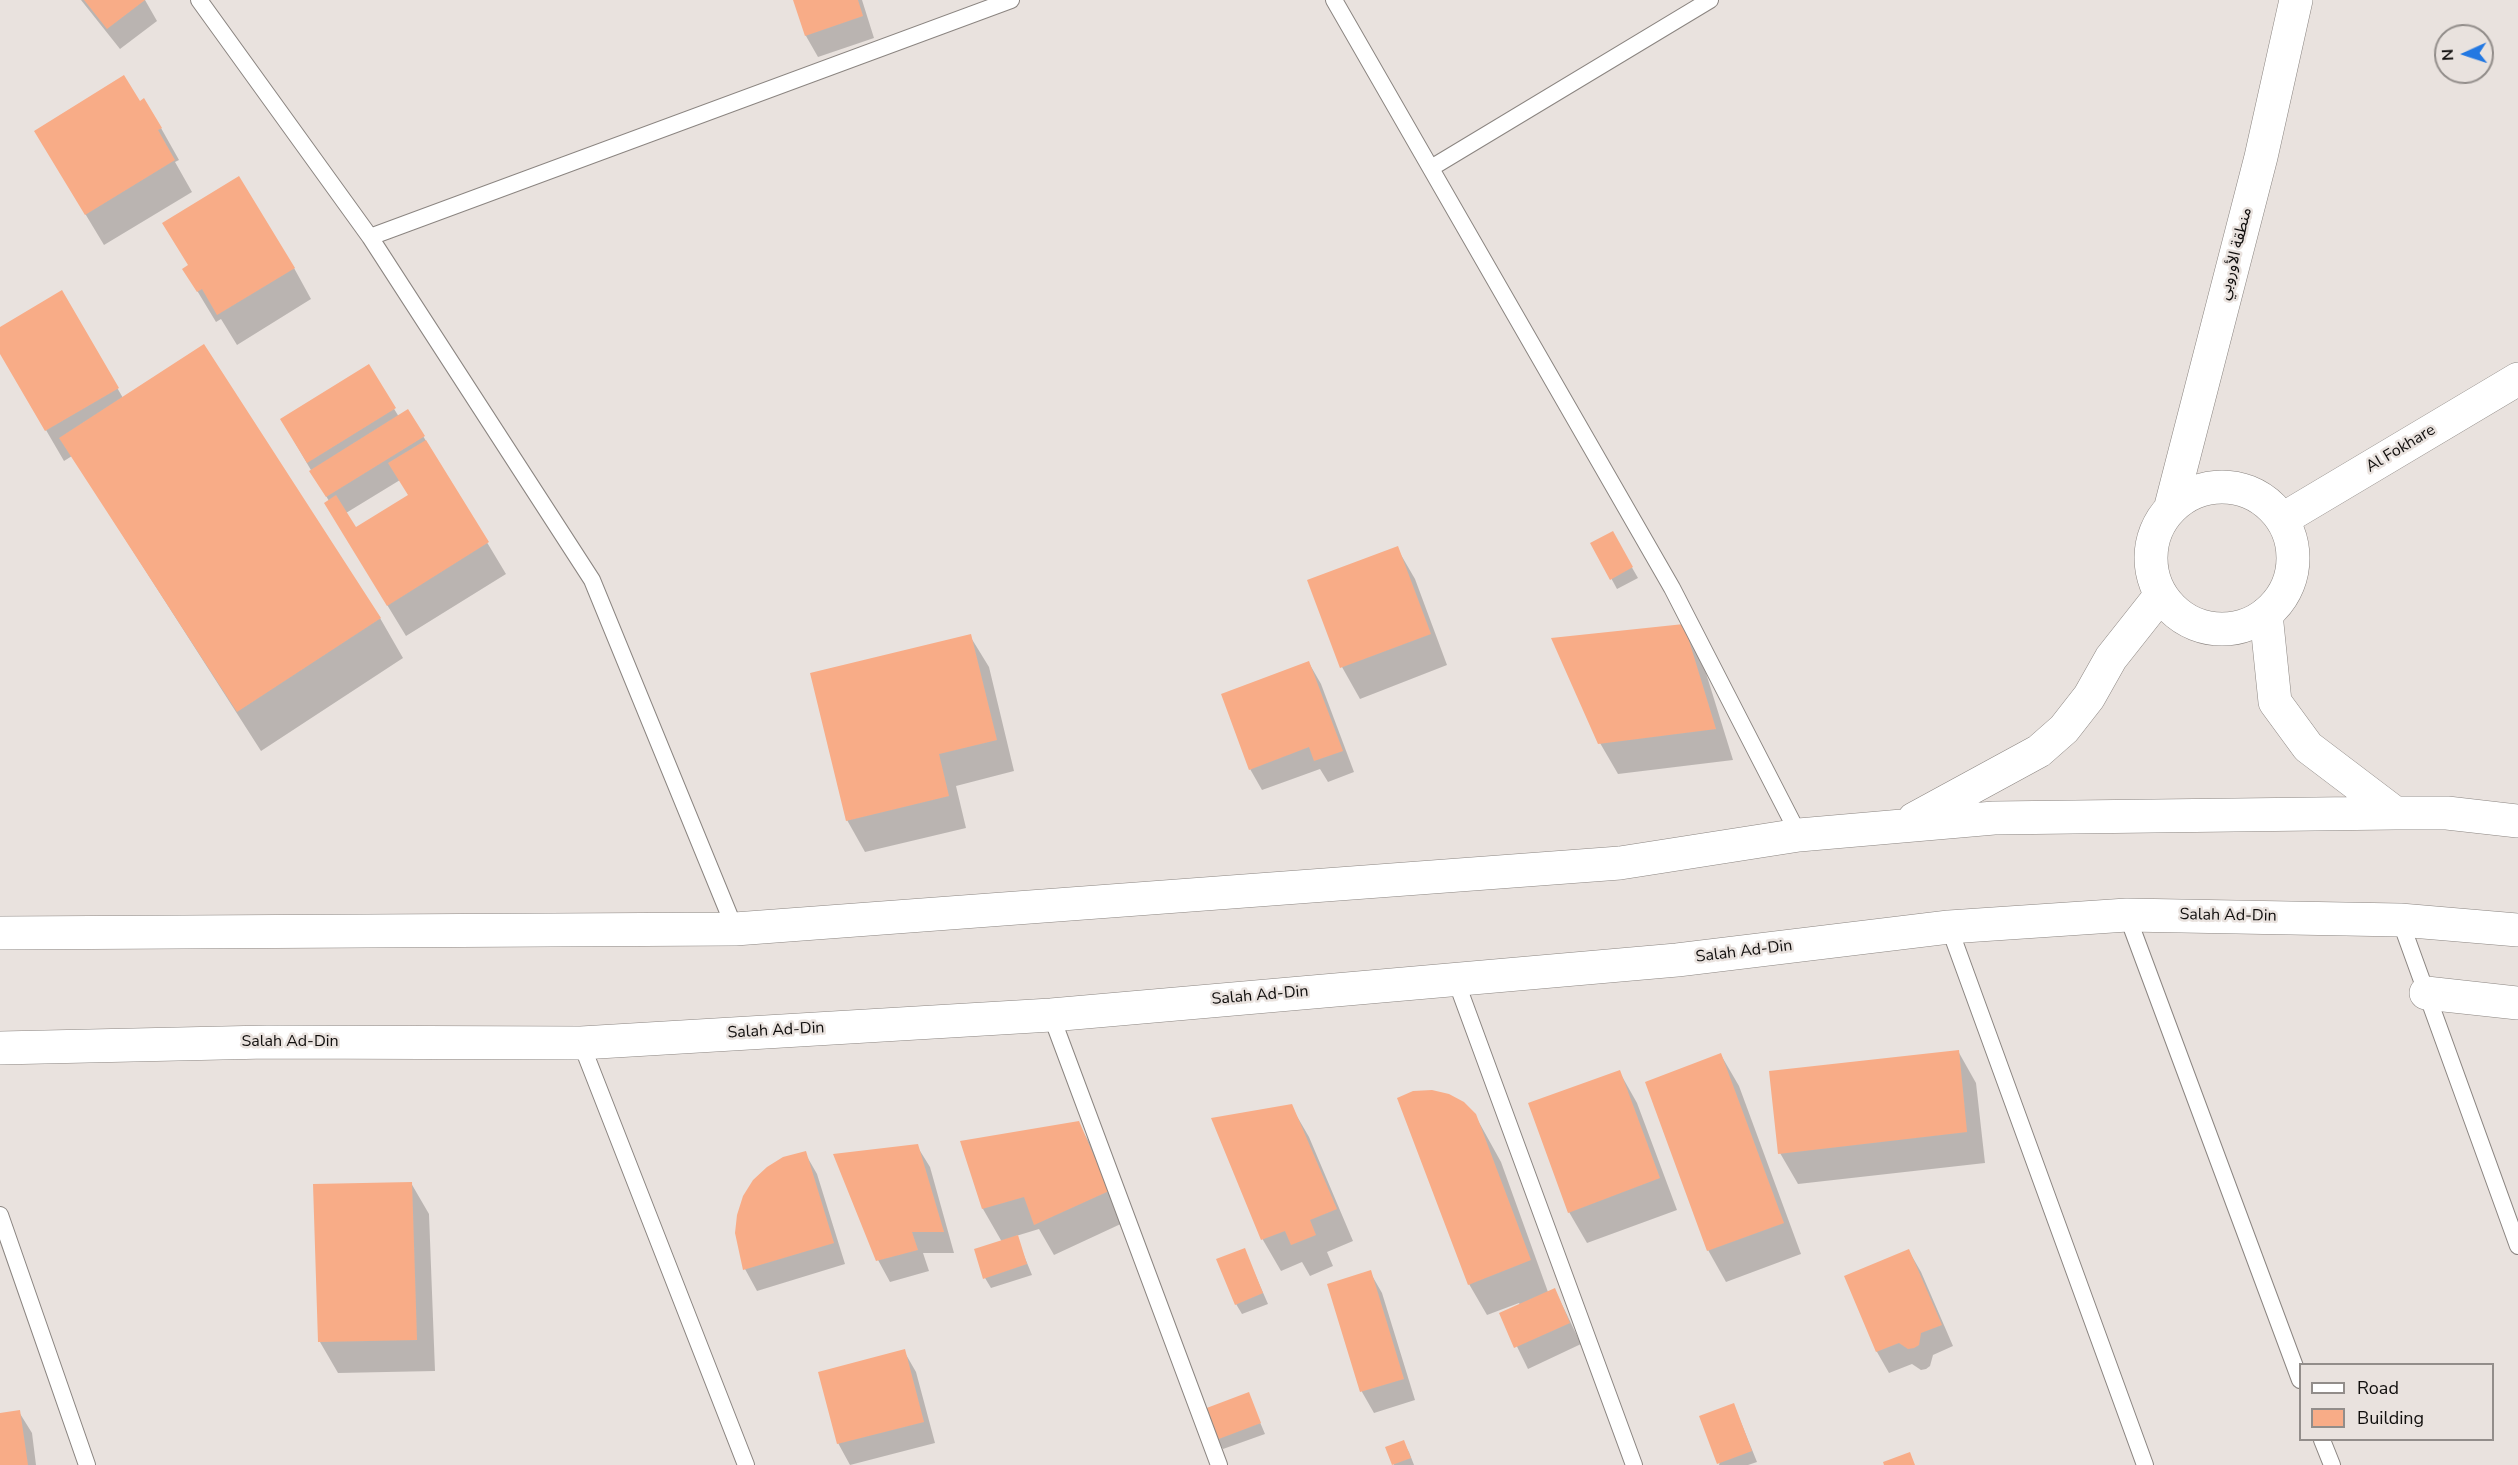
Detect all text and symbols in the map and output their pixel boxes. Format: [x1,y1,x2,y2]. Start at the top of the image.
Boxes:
north arrow [2434,24,2494,84]
text: N [2437,48,2459,61]
street label: منطقة الأوروبي [2215,206,2257,302]
street label: Al Fokhare [2363,421,2439,477]
street label: Salah Ad-Din [2179,906,2277,926]
street label: Salah Ad-Din [1695,937,1793,967]
street label: Salah Ad-Din [1211,982,1309,1010]
street label: Salah Ad-Din [727,1019,825,1043]
street label: Salah Ad-Din [241,1032,339,1052]
legend [2299,1363,2494,1441]
text: Road [2357,1376,2399,1400]
text: Building [2357,1406,2424,1430]

